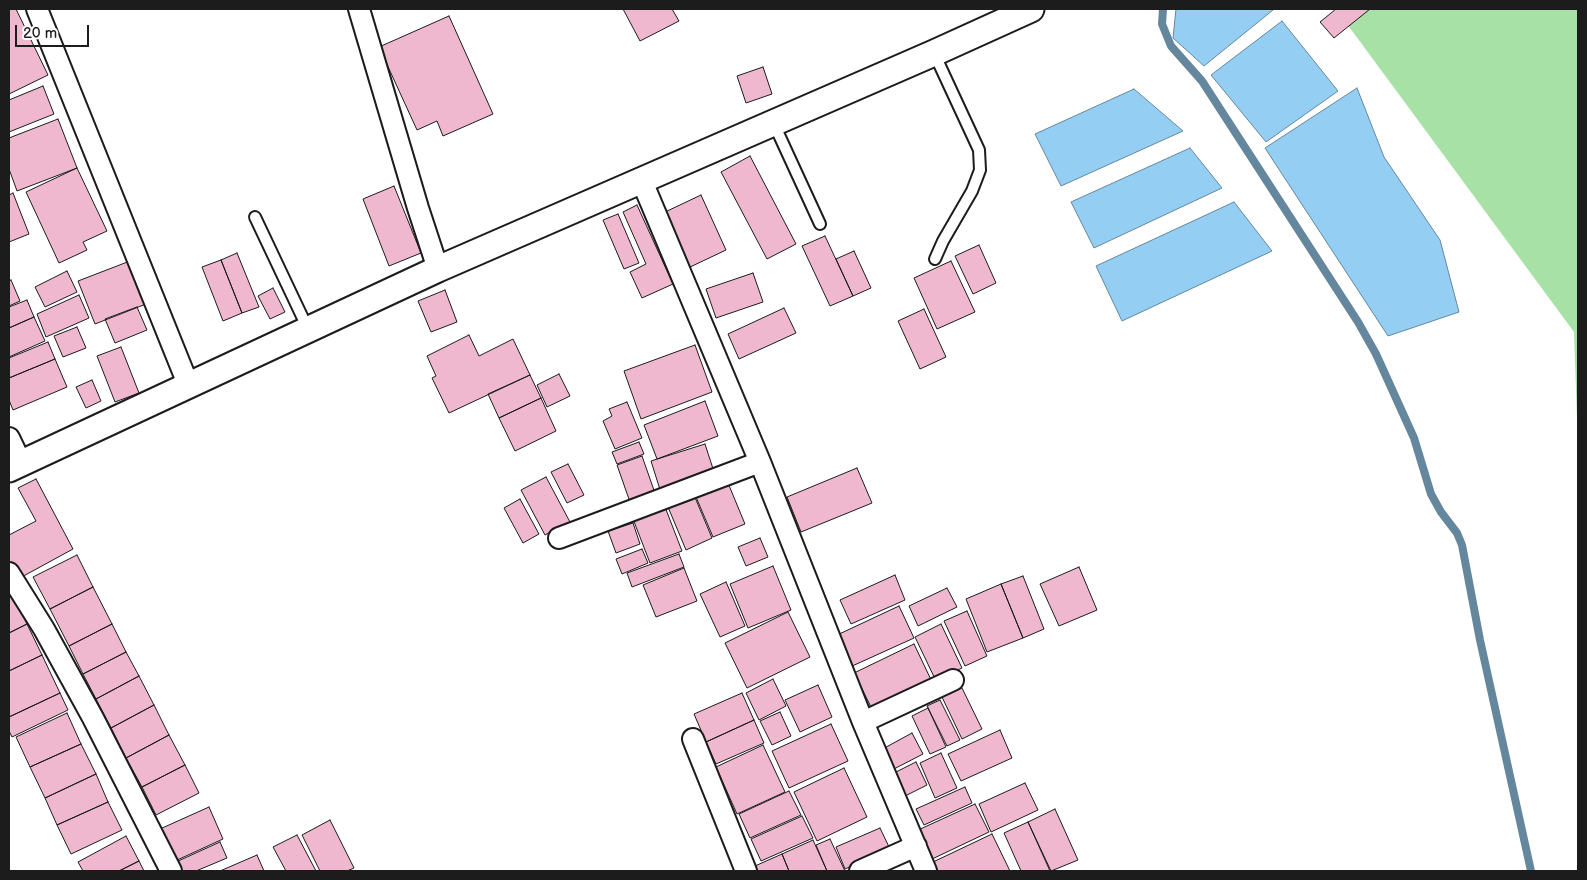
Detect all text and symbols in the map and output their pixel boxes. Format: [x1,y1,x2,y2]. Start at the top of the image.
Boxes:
scale bar [18,15,91,47]
text: 20 m [23,24,57,43]

